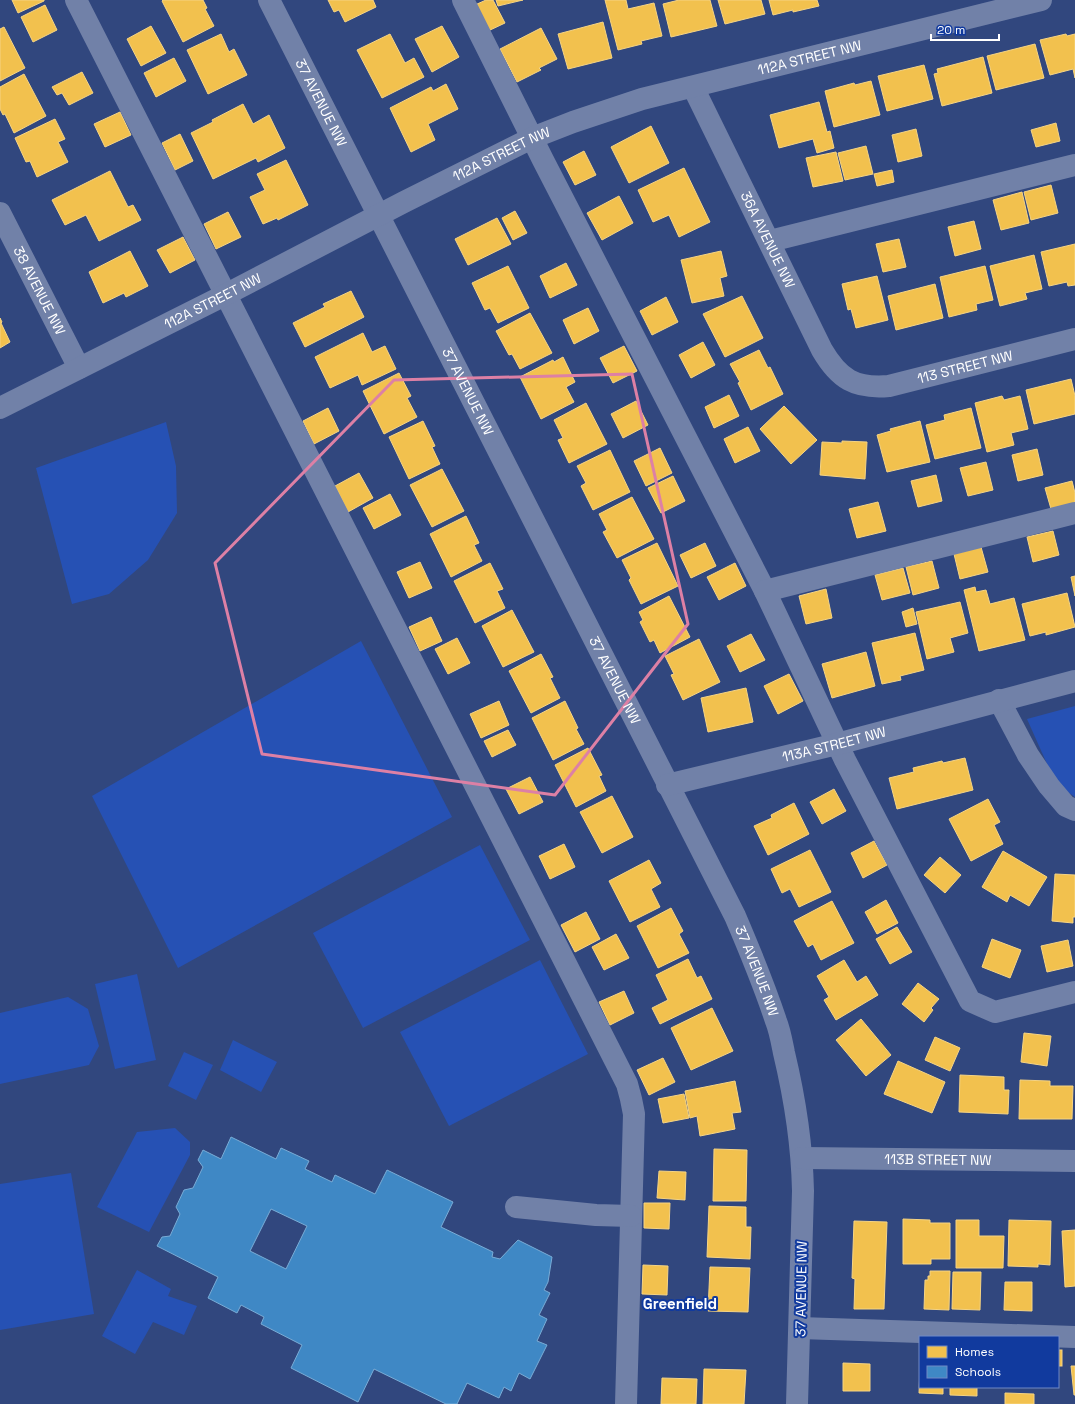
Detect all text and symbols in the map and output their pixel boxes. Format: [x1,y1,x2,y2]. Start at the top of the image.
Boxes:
scale bar [931,16,999,42]
text: 20 m [937,22,965,38]
street label: 112A STREET NW [756,36,863,79]
street label: 37 AVENUE NW [291,56,351,149]
street label: 112A STREET NW [449,123,553,185]
street label: 36A AVENUE NW [737,188,799,291]
street label: 38 AVENUE NW [9,243,70,338]
street label: 112A STREET NW [161,269,264,333]
street label: 37 AVENUE NW [438,344,498,438]
street label: 113 STREET NW [915,346,1015,388]
street label: 37 AVENUE NW [585,633,645,727]
street label: 113A STREET NW [780,722,888,766]
street label: 37 AVENUE NW [731,923,783,1019]
street label: 113B STREET NW [884,1150,992,1169]
street label: 37 AVENUE NW [791,1241,811,1337]
district label: Greenfield [643,1294,717,1313]
legend [919,1336,1059,1388]
text: Homes [955,1344,994,1360]
text: Schools [955,1364,1001,1380]

